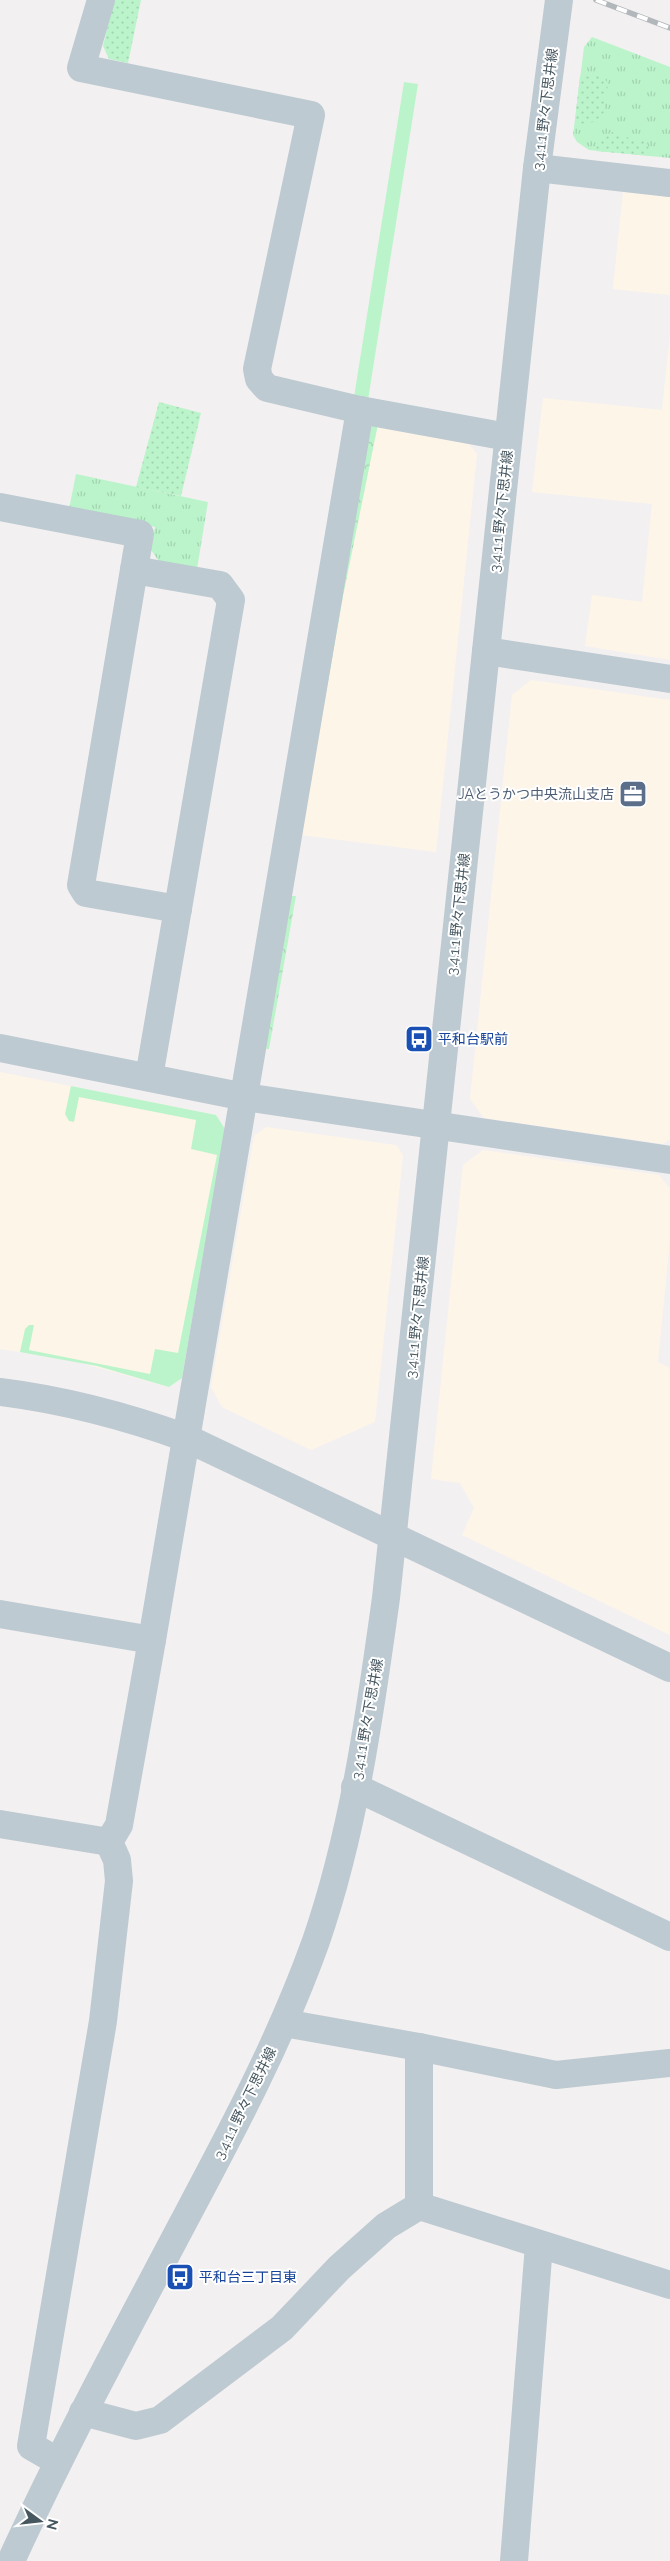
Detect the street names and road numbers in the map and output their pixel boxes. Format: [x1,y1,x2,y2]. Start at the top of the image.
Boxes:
street label: 3.4.1.1 野々下思井線 [530,47,560,171]
street label: 3.4.1.1 野々下思井線 [487,449,515,573]
street label: 3.4.1.1 野々下思井線 [444,852,472,976]
street label: 3.4.1.1 野々下思井線 [403,1255,431,1379]
street label: 3.4.1.1 野々下思井線 [348,1657,386,1781]
street label: 3.4.1.1 野々下思井線 [211,2044,279,2162]

